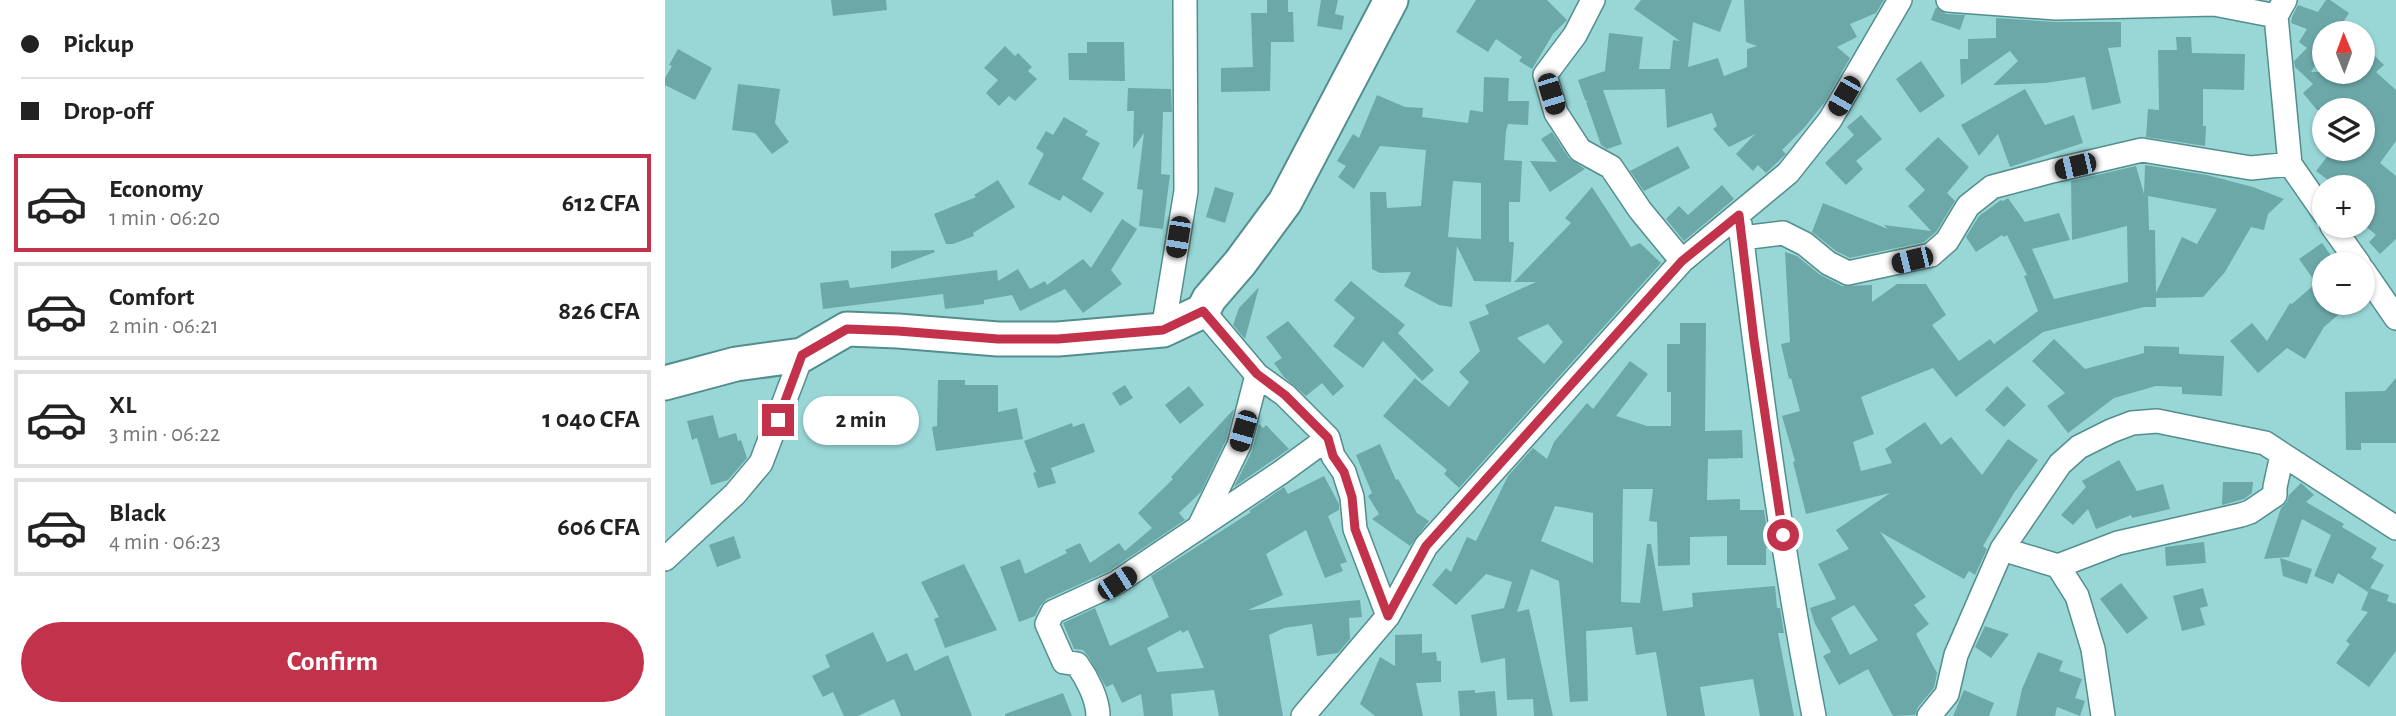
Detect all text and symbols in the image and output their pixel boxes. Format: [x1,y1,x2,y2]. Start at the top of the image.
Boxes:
north arrow [2312,21,2375,84]
map controls [2312,21,2375,315]
text: Pickup [63,31,134,57]
car [1535,71,1568,117]
car [1825,73,1864,119]
text: Drop-off [63,98,152,124]
button: layers [2312,98,2375,161]
car [2053,151,2098,181]
icon: car [25,172,88,235]
button: + [2312,175,2375,238]
text: Economy [109,176,203,202]
text: 612 CFA [562,190,640,216]
text: 1 min · 06:20 [109,207,220,230]
car [1165,215,1192,259]
car [1890,245,1935,275]
button: − [2312,252,2375,315]
icon: car [25,280,88,343]
text: Comfort [109,284,194,310]
text: 826 CFA [558,298,640,324]
text: 2 min · 06:21 [109,315,219,338]
icon: car [25,388,88,451]
text: XL [109,392,136,418]
callout: 2 min [803,396,918,444]
route end [762,404,794,436]
text: 1 040 CFA [542,406,640,432]
car [1228,408,1259,454]
text: 2 min [835,409,887,432]
text: 3 min · 06:22 [109,423,220,446]
icon: car [25,496,88,559]
text: Black [109,500,166,526]
text: 606 CFA [557,514,640,540]
route start [1767,519,1799,551]
text: 4 min · 06:23 [109,531,221,554]
car [1094,563,1141,603]
button: Confirm [21,622,644,702]

